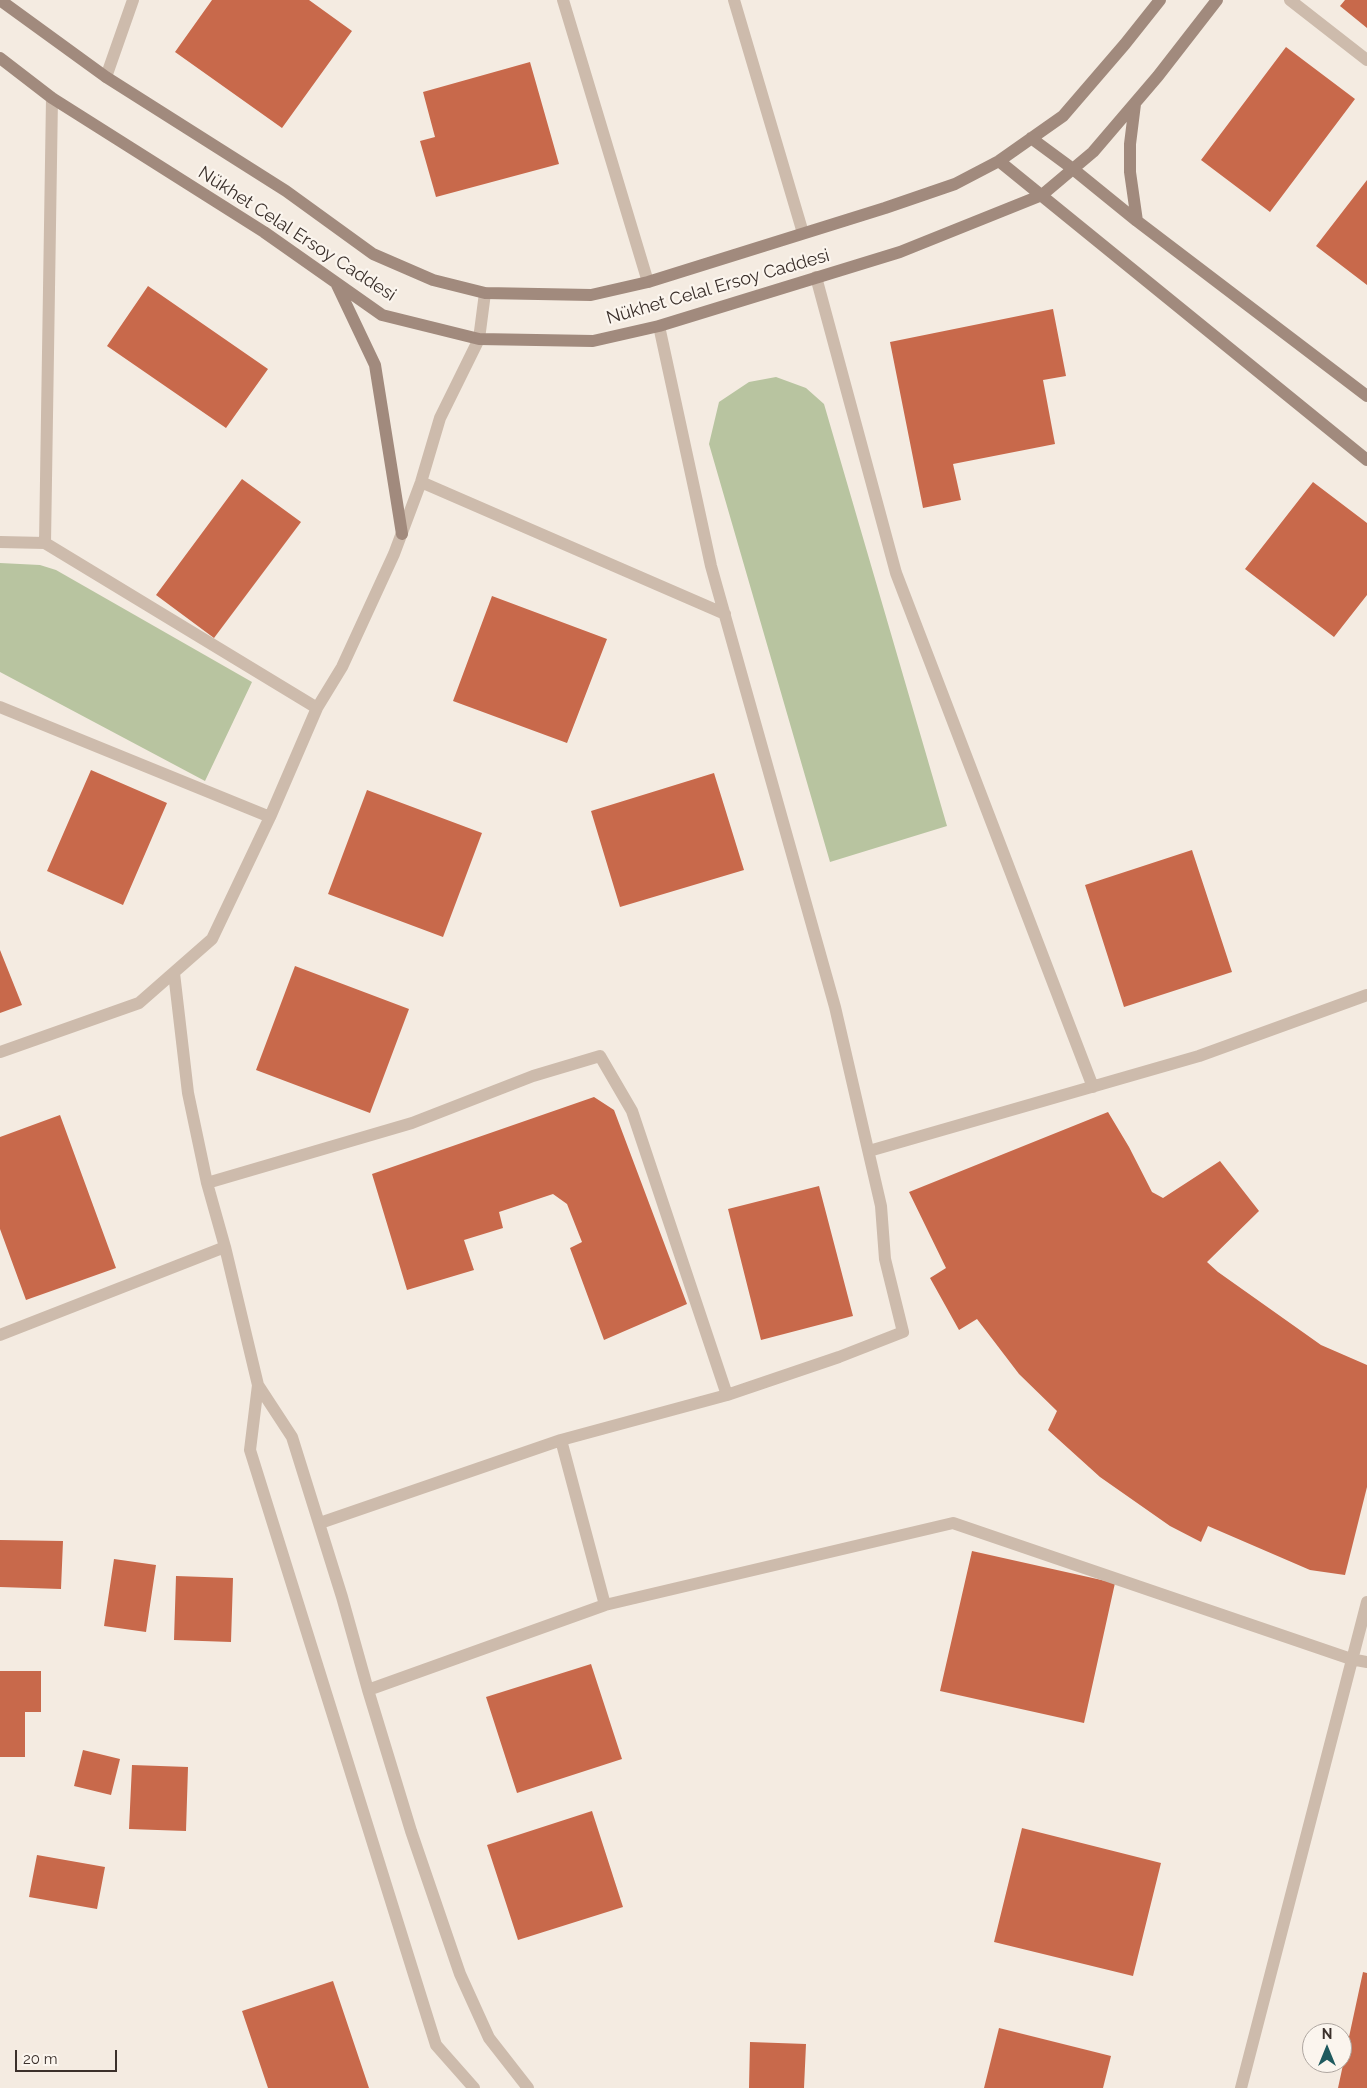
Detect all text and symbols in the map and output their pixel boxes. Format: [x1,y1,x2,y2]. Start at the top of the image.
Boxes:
street label: Nükhet Celal Ersoy Caddesi [194,162,400,306]
street label: Nükhet Celal Ersoy Caddesi [604,245,832,329]
north arrow [1302,2023,1352,2073]
text: N [1322,2026,1332,2042]
scale bar [18,2040,120,2072]
text: 20 m [23,2050,58,2068]

